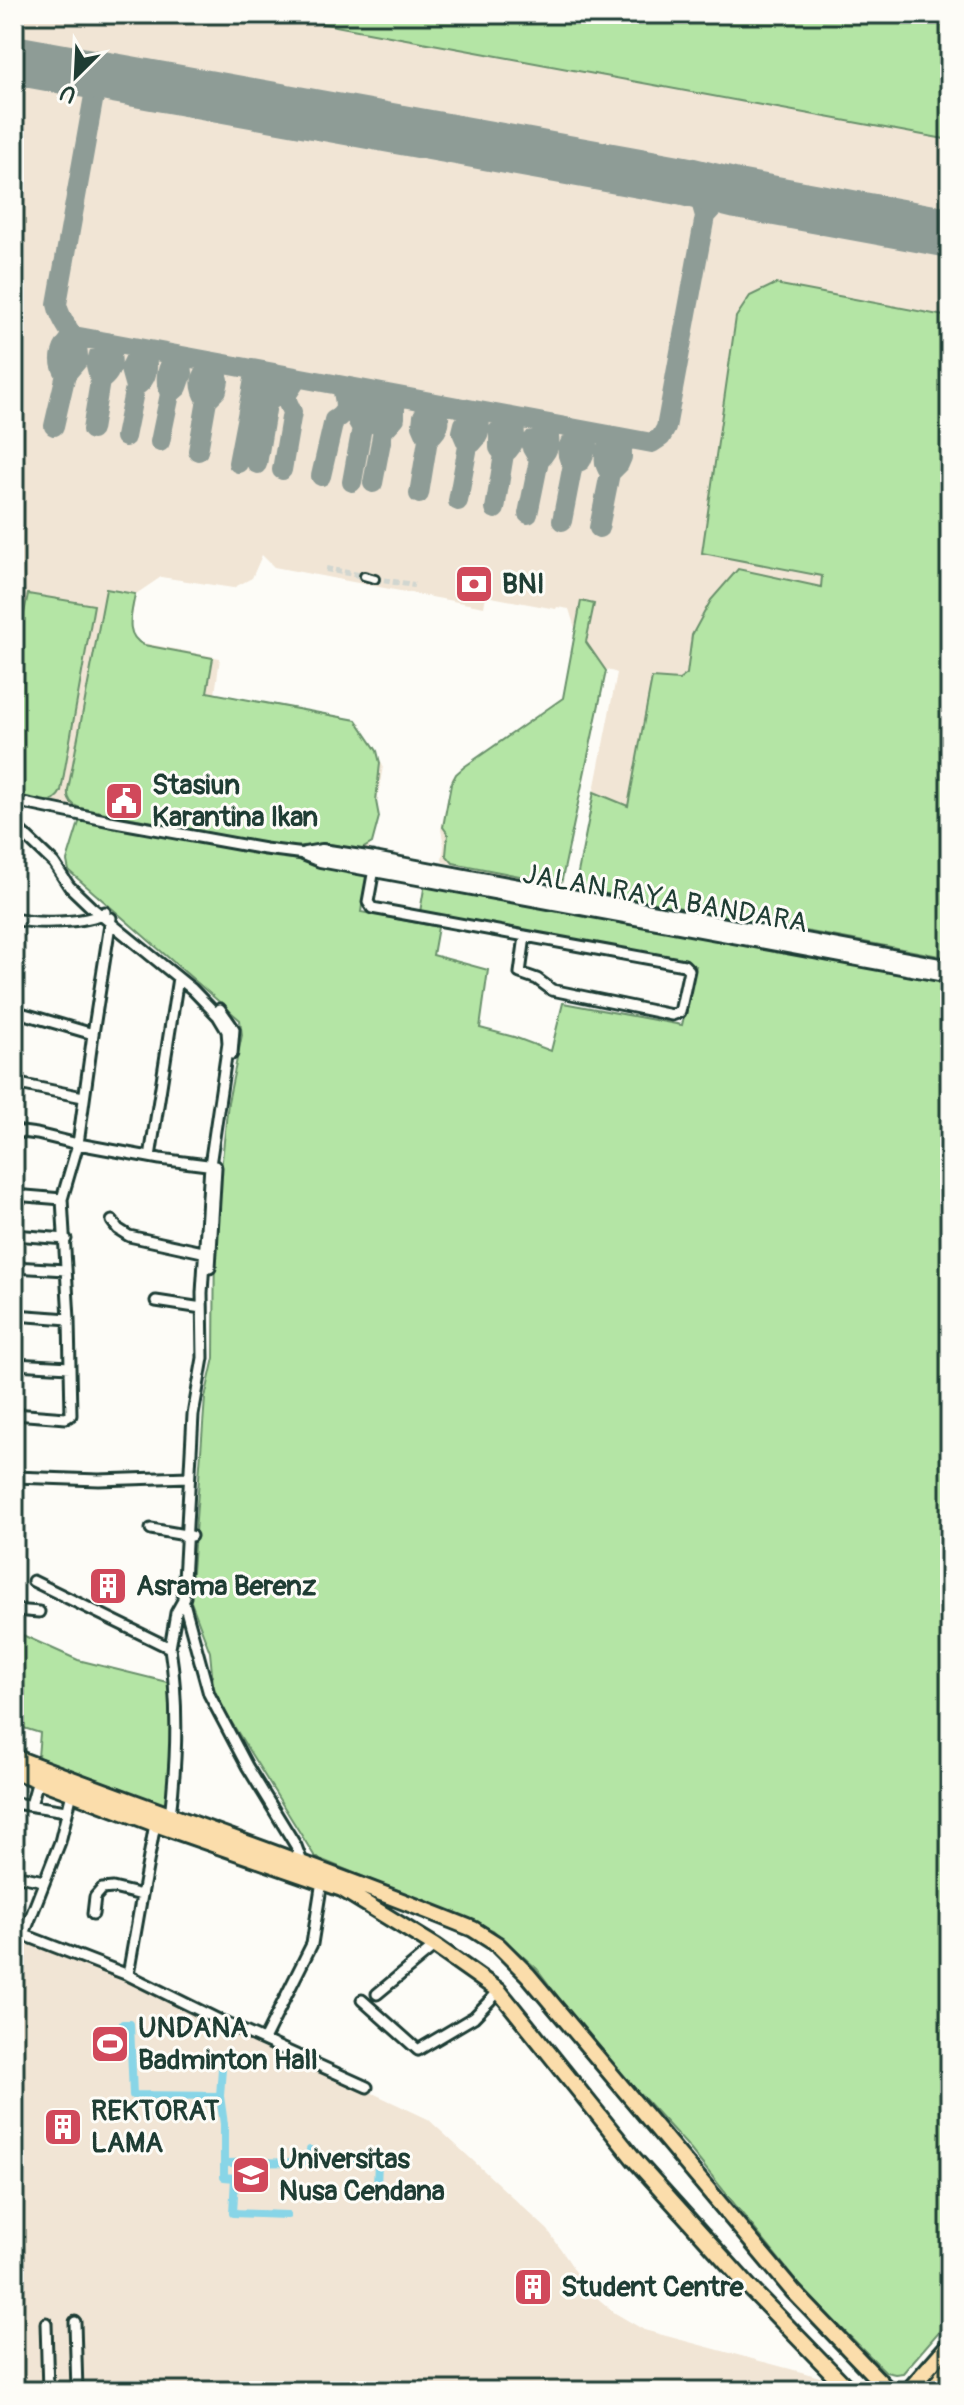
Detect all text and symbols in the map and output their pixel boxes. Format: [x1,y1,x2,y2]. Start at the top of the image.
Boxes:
north arrow [36,36,116,116]
text: U [56,78,81,109]
bank icon: BNI [453,563,495,605]
place label: BNI [502,567,545,602]
place label: Stasiun Karantina Ikan [152,768,318,835]
public building icon: Stasiun Karantina Ikan [103,780,145,822]
street label: JALAN RAYA BANDARA [520,857,810,941]
building icon: Asrama Berenz [87,1565,129,1607]
place label: Asrama Berenz [136,1569,317,1604]
place label: UNDANA Badminton Hall [138,2011,318,2078]
sports icon: UNDANA Badminton Hall [89,2023,131,2065]
place label: REKTORAT LAMA [91,2094,220,2161]
building icon: REKTORAT LAMA [42,2106,84,2148]
place label: Universitas Nusa Cendana [279,2142,445,2209]
school or university icon: Universitas Nusa Cendana [230,2154,272,2196]
building icon: Student Centre [512,2266,554,2308]
place label: Student Centre [561,2270,745,2305]

